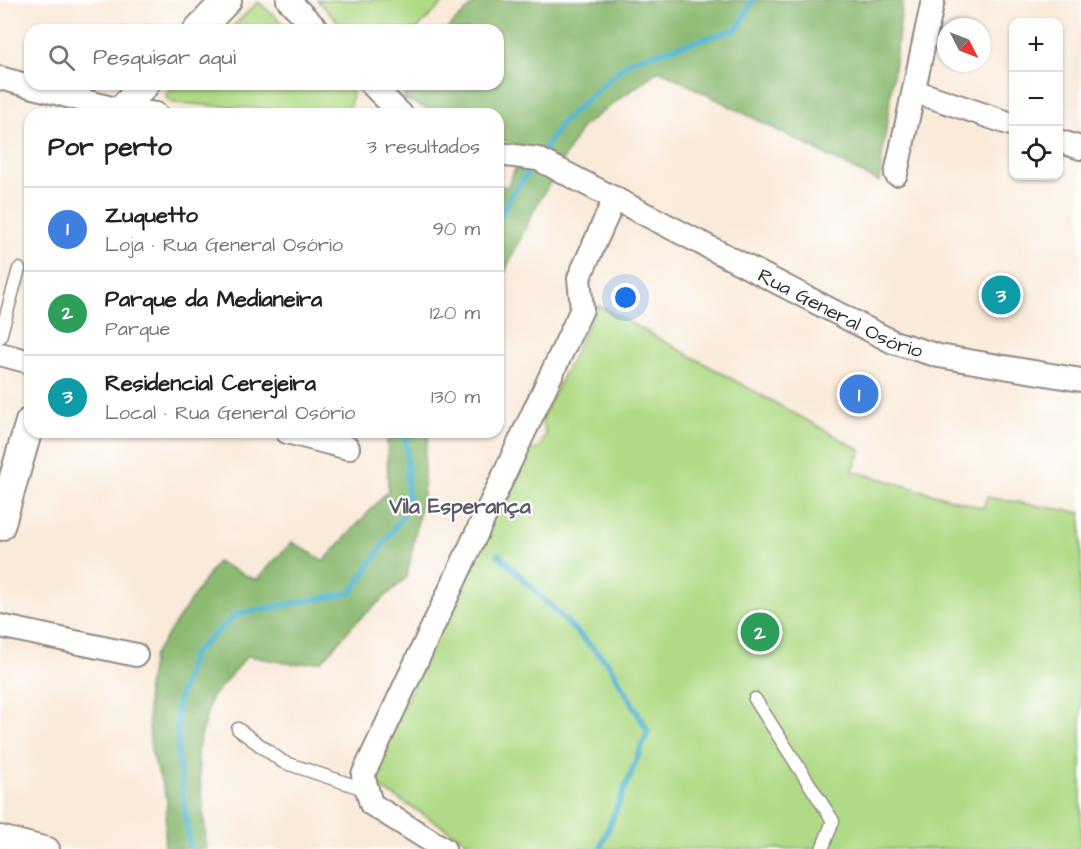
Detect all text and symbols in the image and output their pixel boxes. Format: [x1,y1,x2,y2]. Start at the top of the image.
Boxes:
north arrow [937,18,991,72]
map controls [1009,18,1063,180]
button: + [1009,18,1063,72]
search box [24,24,504,90]
icon: search [45,41,78,74]
text: Pesquisar aqui [93,42,236,73]
button: − [1009,72,1063,126]
button: locate [1009,126,1063,180]
text: Por perto [48,129,172,165]
text: 3 resultados [367,133,480,161]
text: Zuquetto [105,200,198,231]
text: 1 [66,215,69,243]
text: 90 m [432,215,480,243]
text: Loja · Rua General Osório [105,231,343,259]
street label: Rua General Osório [753,262,926,365]
pin: 3 [982,272,1020,318]
your location [611,283,640,312]
text: Parque da Medianeira [105,284,322,315]
text: 2 [62,299,73,327]
text: 120 m [430,299,480,327]
text: Parque [105,315,170,343]
text: Residencial Cerejeira [105,368,316,399]
pin: 1 [840,372,878,416]
text: 3 [62,383,73,411]
text: 130 m [431,383,480,411]
text: Local · Rua General Osório [105,399,355,427]
district label: Vila Esperança [388,492,531,522]
pin: 2 [740,610,780,654]

